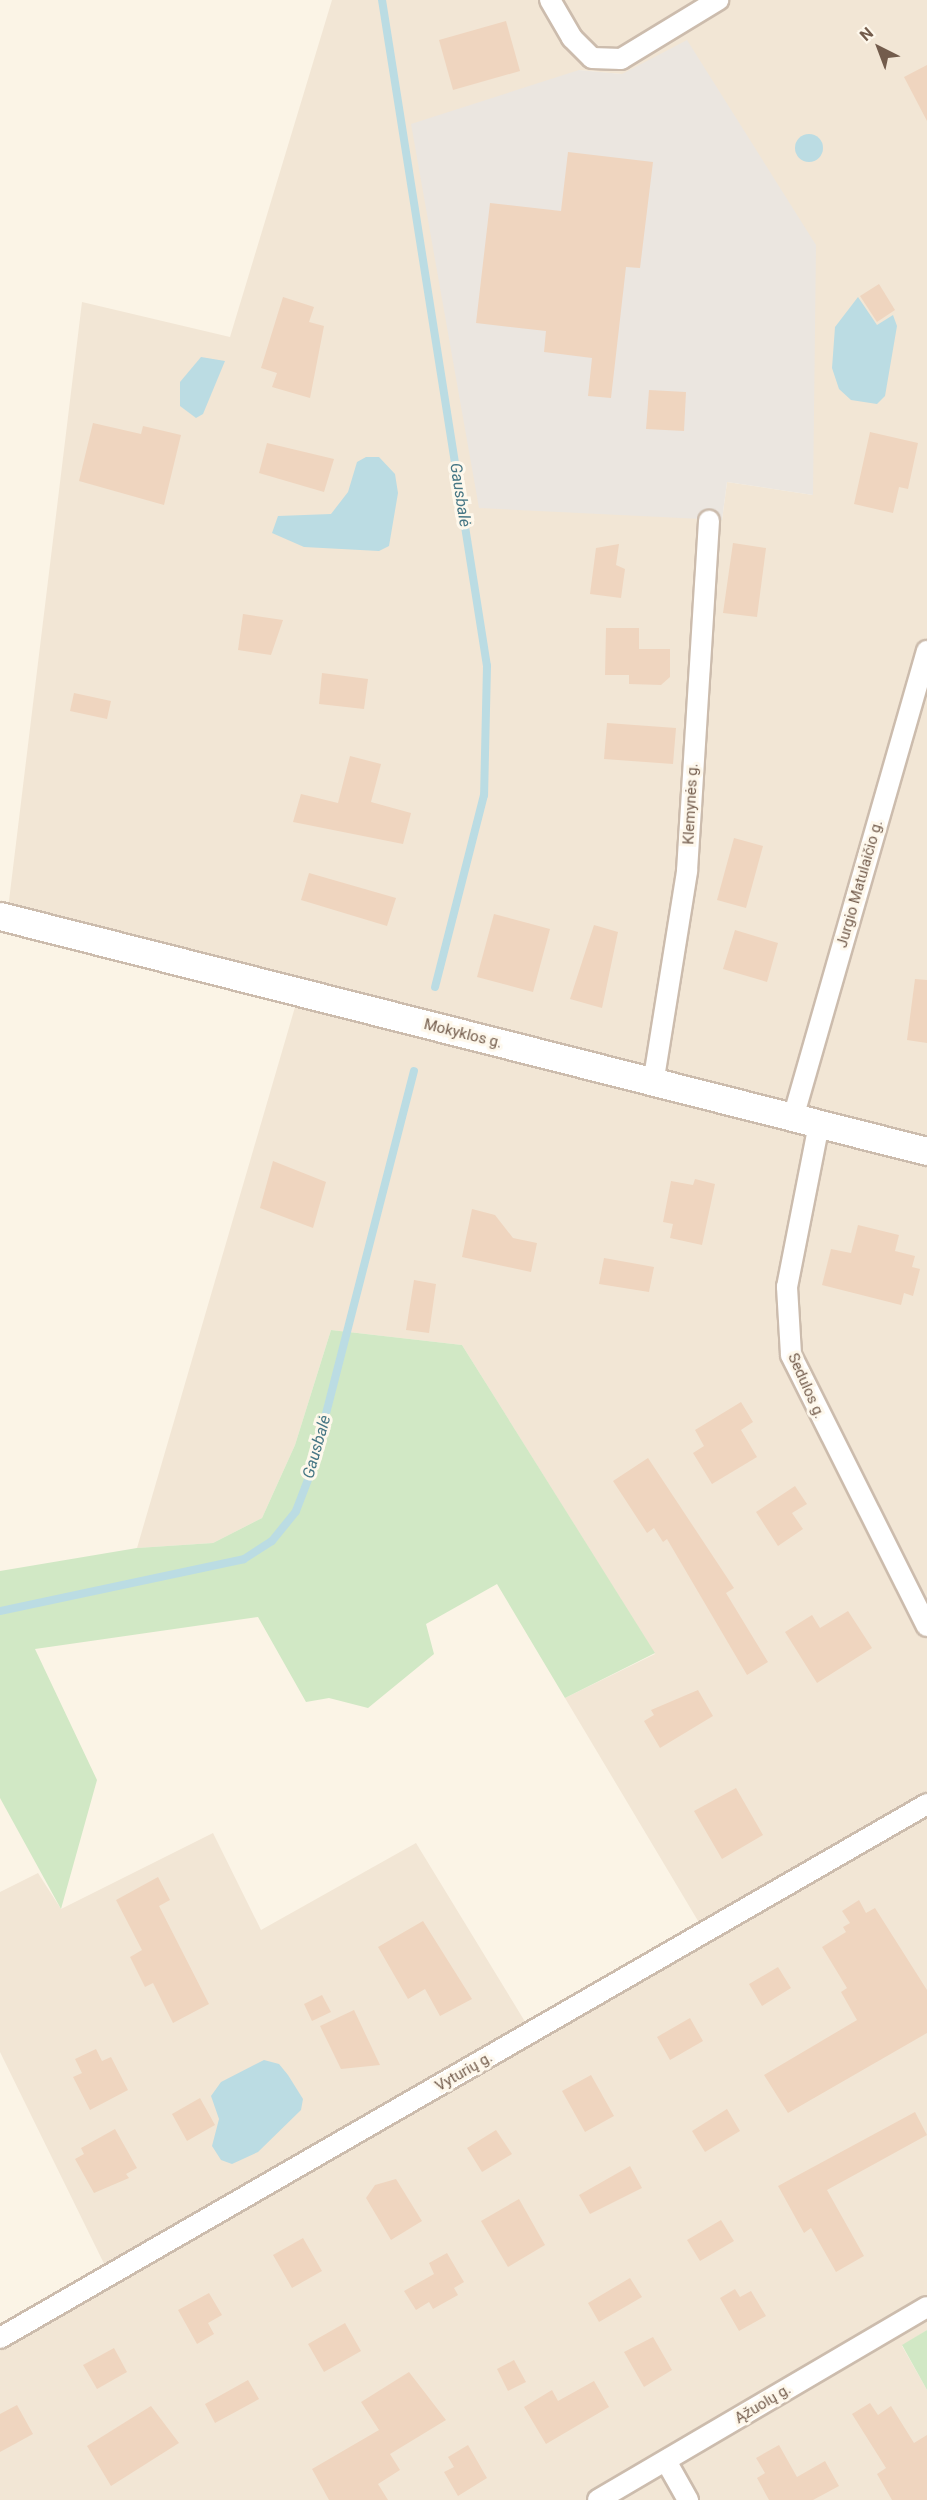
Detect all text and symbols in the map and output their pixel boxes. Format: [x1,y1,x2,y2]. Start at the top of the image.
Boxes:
north arrow [849,18,909,78]
text: N [856,23,877,45]
water label: Gausbalė [445,462,475,528]
street label: Klemynės g. [680,763,702,845]
street label: Jurgio Matulaičio g. [833,818,887,950]
street label: Mokyklos g. [422,1016,504,1052]
street label: Sedulos g. [784,1351,828,1421]
water label: Gausbalė [299,1413,335,1481]
street label: Vyturių g. [432,2048,496,2096]
street label: Ąžuolų g. [732,2380,794,2428]

